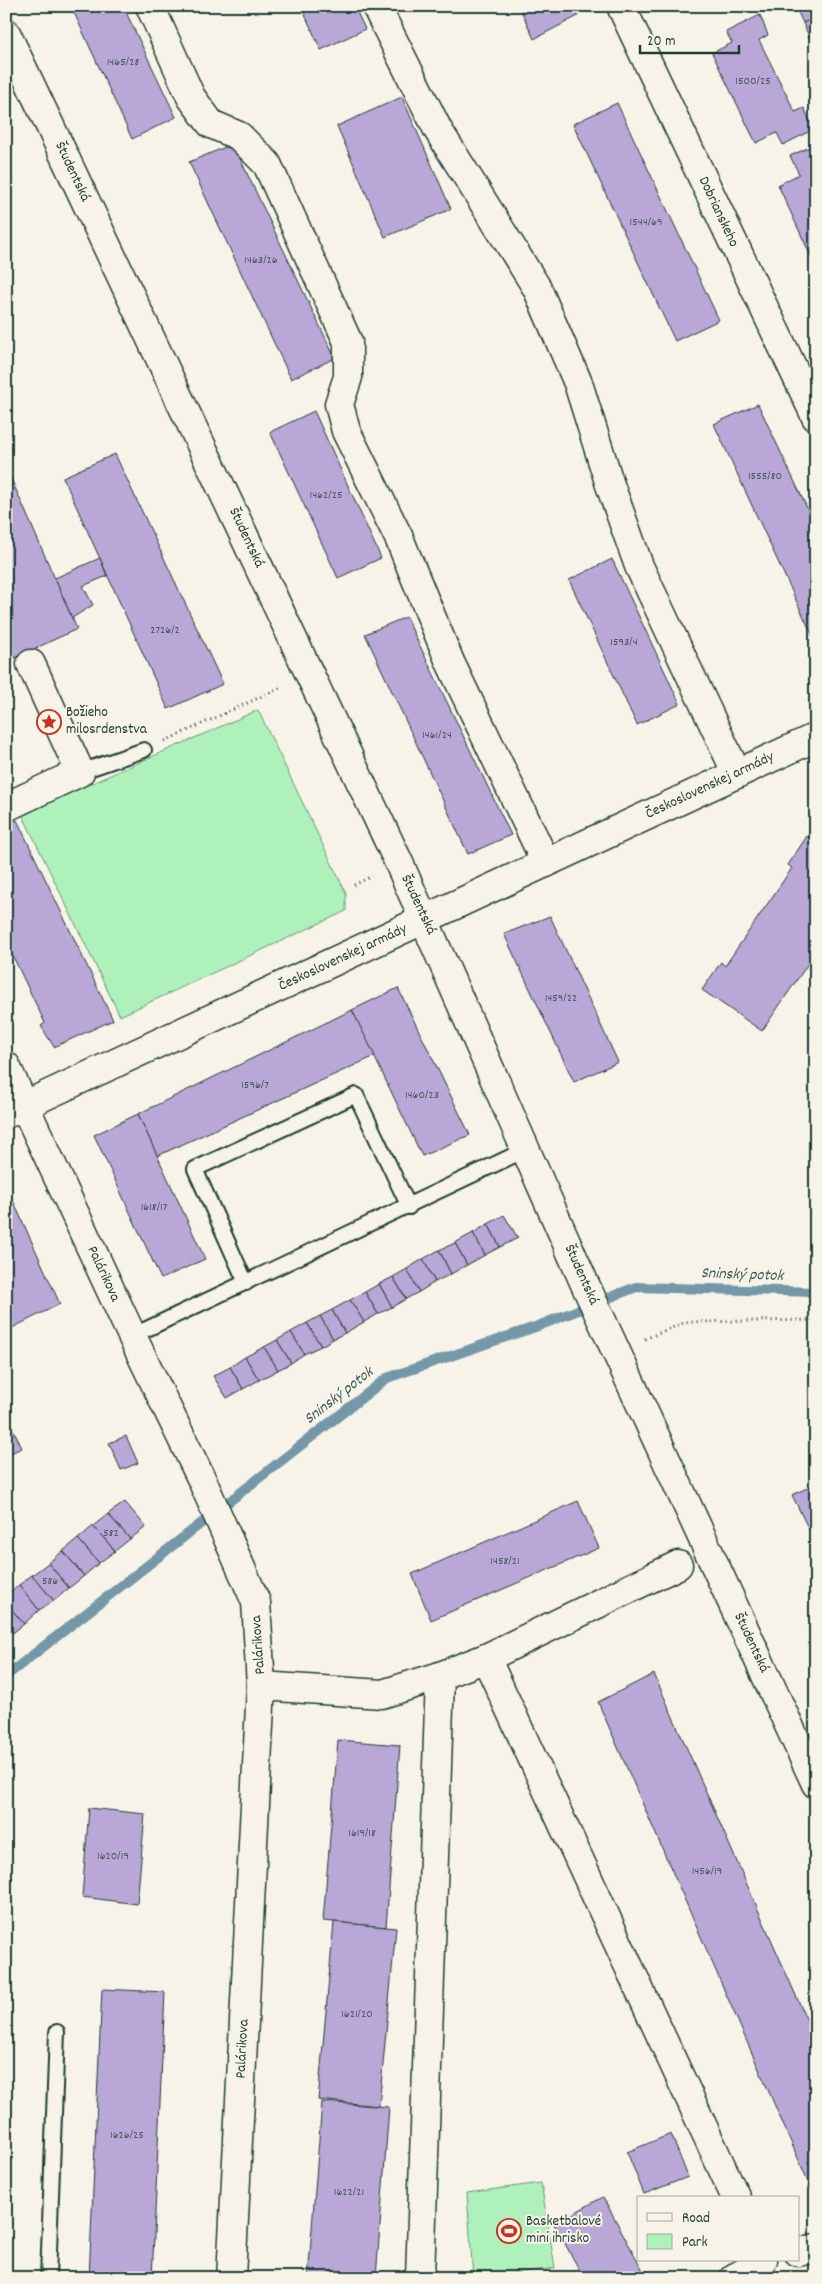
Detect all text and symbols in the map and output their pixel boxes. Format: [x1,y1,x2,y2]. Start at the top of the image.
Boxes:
scale bar [640,22,738,54]
text: 20 m [647,31,675,53]
house number: 1465/28 [107,54,139,71]
house number: 1500/25 [735,73,771,90]
street label: Študentská [48,138,96,206]
street label: Dobrianskeho [692,173,744,251]
house number: 1544/69 [630,214,662,231]
house number: 1463/26 [244,252,278,269]
house number: 1555/80 [748,468,782,485]
house number: 1462/25 [310,487,342,504]
street label: Študentská [222,504,270,572]
house number: 2726/2 [150,622,180,639]
house number: 1593/4 [610,634,638,651]
place label: Božieho milosrdenstva [66,702,148,741]
place icon: Božieho milosrdenstva [36,709,62,735]
house number: 1461/24 [422,727,452,744]
street label: Československej armády [642,746,779,825]
street label: Študentská [394,871,442,939]
street label: Československej armády [275,918,412,997]
house number: 1459/22 [545,990,577,1007]
house number: 1596/7 [241,1077,269,1094]
house number: 1460/23 [405,1087,439,1104]
house number: 1618/17 [141,1199,168,1216]
street label: Študentská [558,1241,604,1309]
street label: Palárikova [80,1242,126,1306]
water label: Sninský potok [700,1262,785,1288]
water label: Sninský potok [299,1361,380,1430]
house number: 582 [103,1525,119,1542]
house number: 1458/21 [490,1553,520,1570]
house number: 586 [42,1573,58,1590]
street label: Študentská [727,1609,775,1677]
street label: Palárikova [246,1614,272,1675]
house number: 1619/18 [348,1825,376,1842]
house number: 1620/19 [97,1848,129,1865]
house number: 1456/19 [692,1863,722,1880]
house number: 1621/20 [341,2006,373,2023]
street label: Palárikova [230,2018,256,2079]
house number: 1626/25 [110,2127,144,2144]
house number: 1622/21 [334,2184,364,2201]
legend [637,2196,800,2262]
text: Road [682,2208,710,2230]
place label: Basketbalové mini ihrisko [526,2211,601,2250]
sports icon: Basketbalové mini ihrisko [496,2218,522,2244]
text: Park [682,2232,708,2254]

